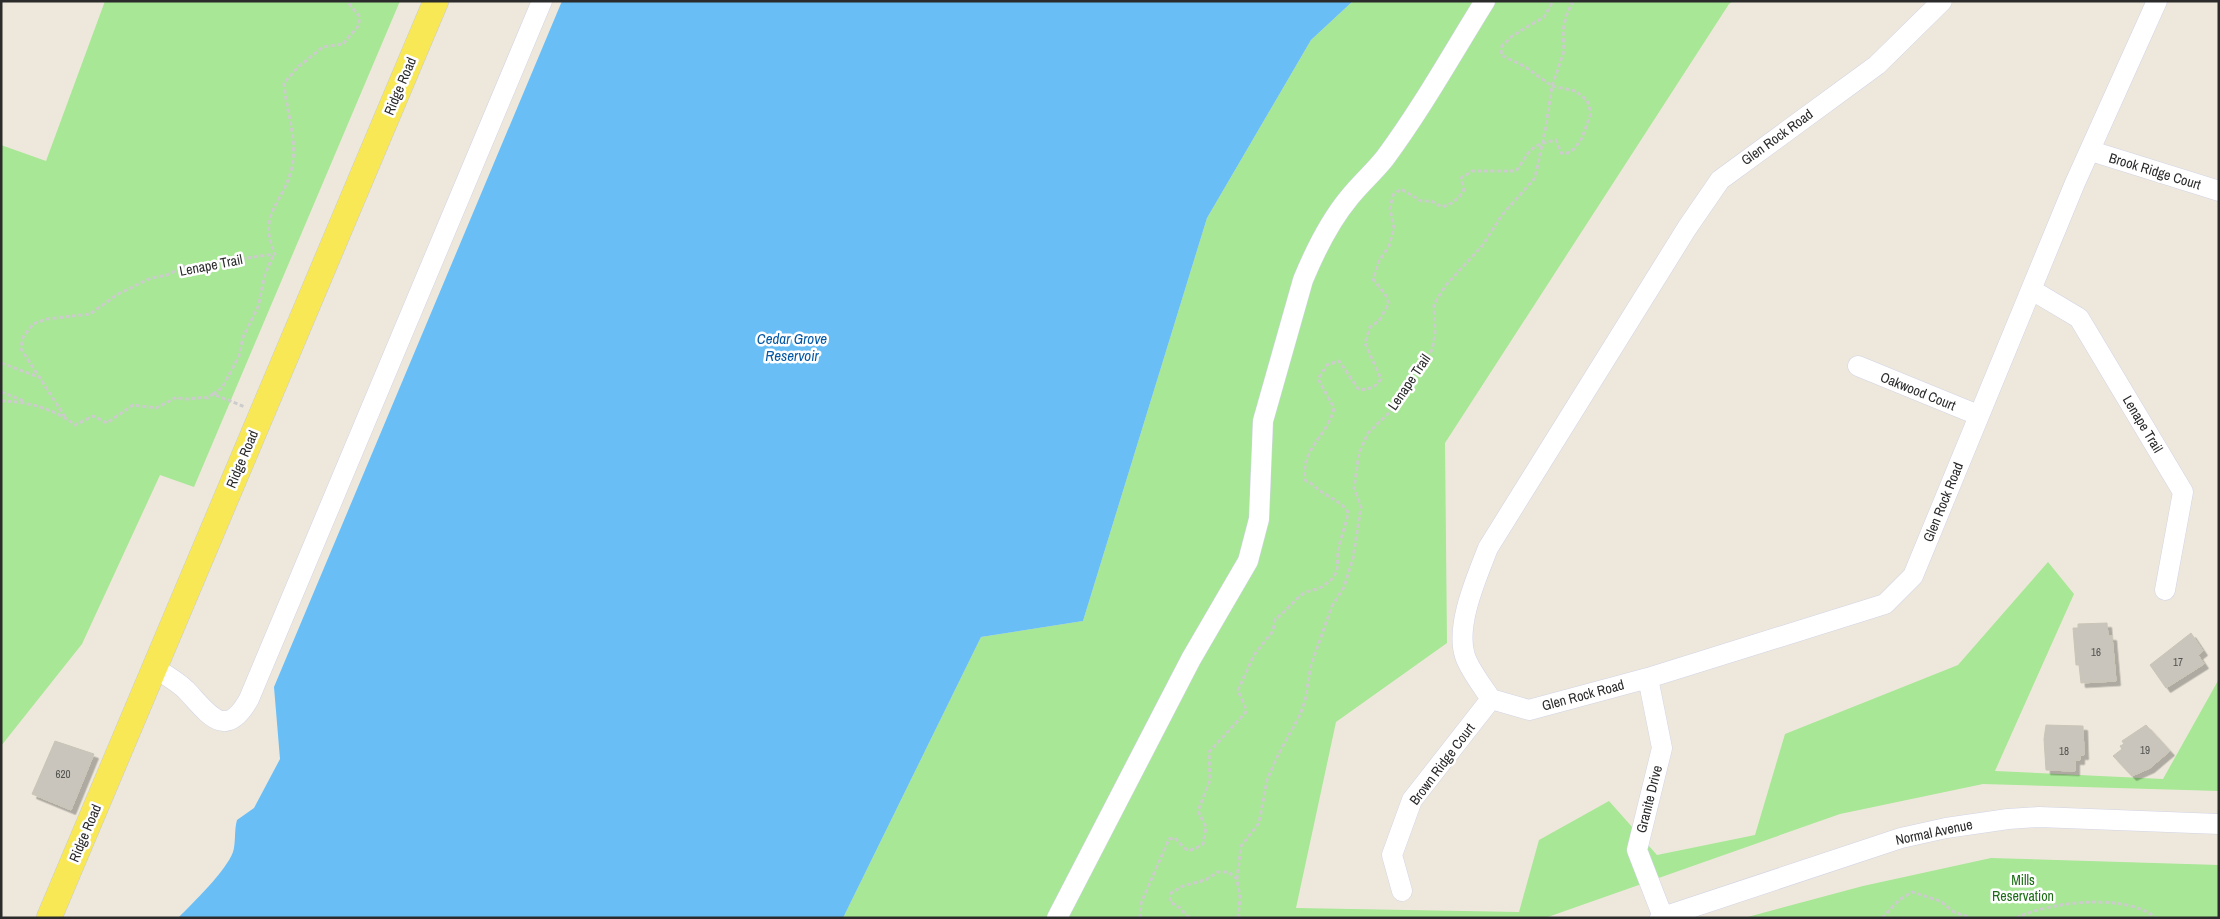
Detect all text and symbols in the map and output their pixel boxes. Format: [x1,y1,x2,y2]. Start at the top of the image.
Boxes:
street label: Ridge Road [380,54,420,118]
street label: Glen Rock Road [1738,105,1816,169]
street label: Brook Ridge Court [2107,148,2203,194]
street label: Lenape Trail [178,250,244,280]
water label: Cedar Grove Reservoir [757,328,827,366]
street label: Lenape Trail [1384,351,1434,413]
street label: Oakwood Court [1878,368,1958,414]
street label: Lenape Trail [2119,392,2167,456]
street label: Ridge Road [222,427,262,491]
street label: Glen Rock Road [1919,460,1967,544]
house number: 16 [2091,645,2101,659]
house number: 17 [2173,655,2183,669]
street label: Glen Rock Road [1540,675,1626,715]
street label: Brown Ridge Court [1405,720,1479,808]
house number: 19 [2140,743,2150,757]
house number: 18 [2059,744,2069,758]
street label: Granite Drive [1632,763,1666,835]
house number: 620 [55,767,71,781]
street label: Ridge Road [65,801,105,865]
street label: Normal Avenue [1894,815,1974,849]
park label: Mills Reservation [1992,871,2054,905]

